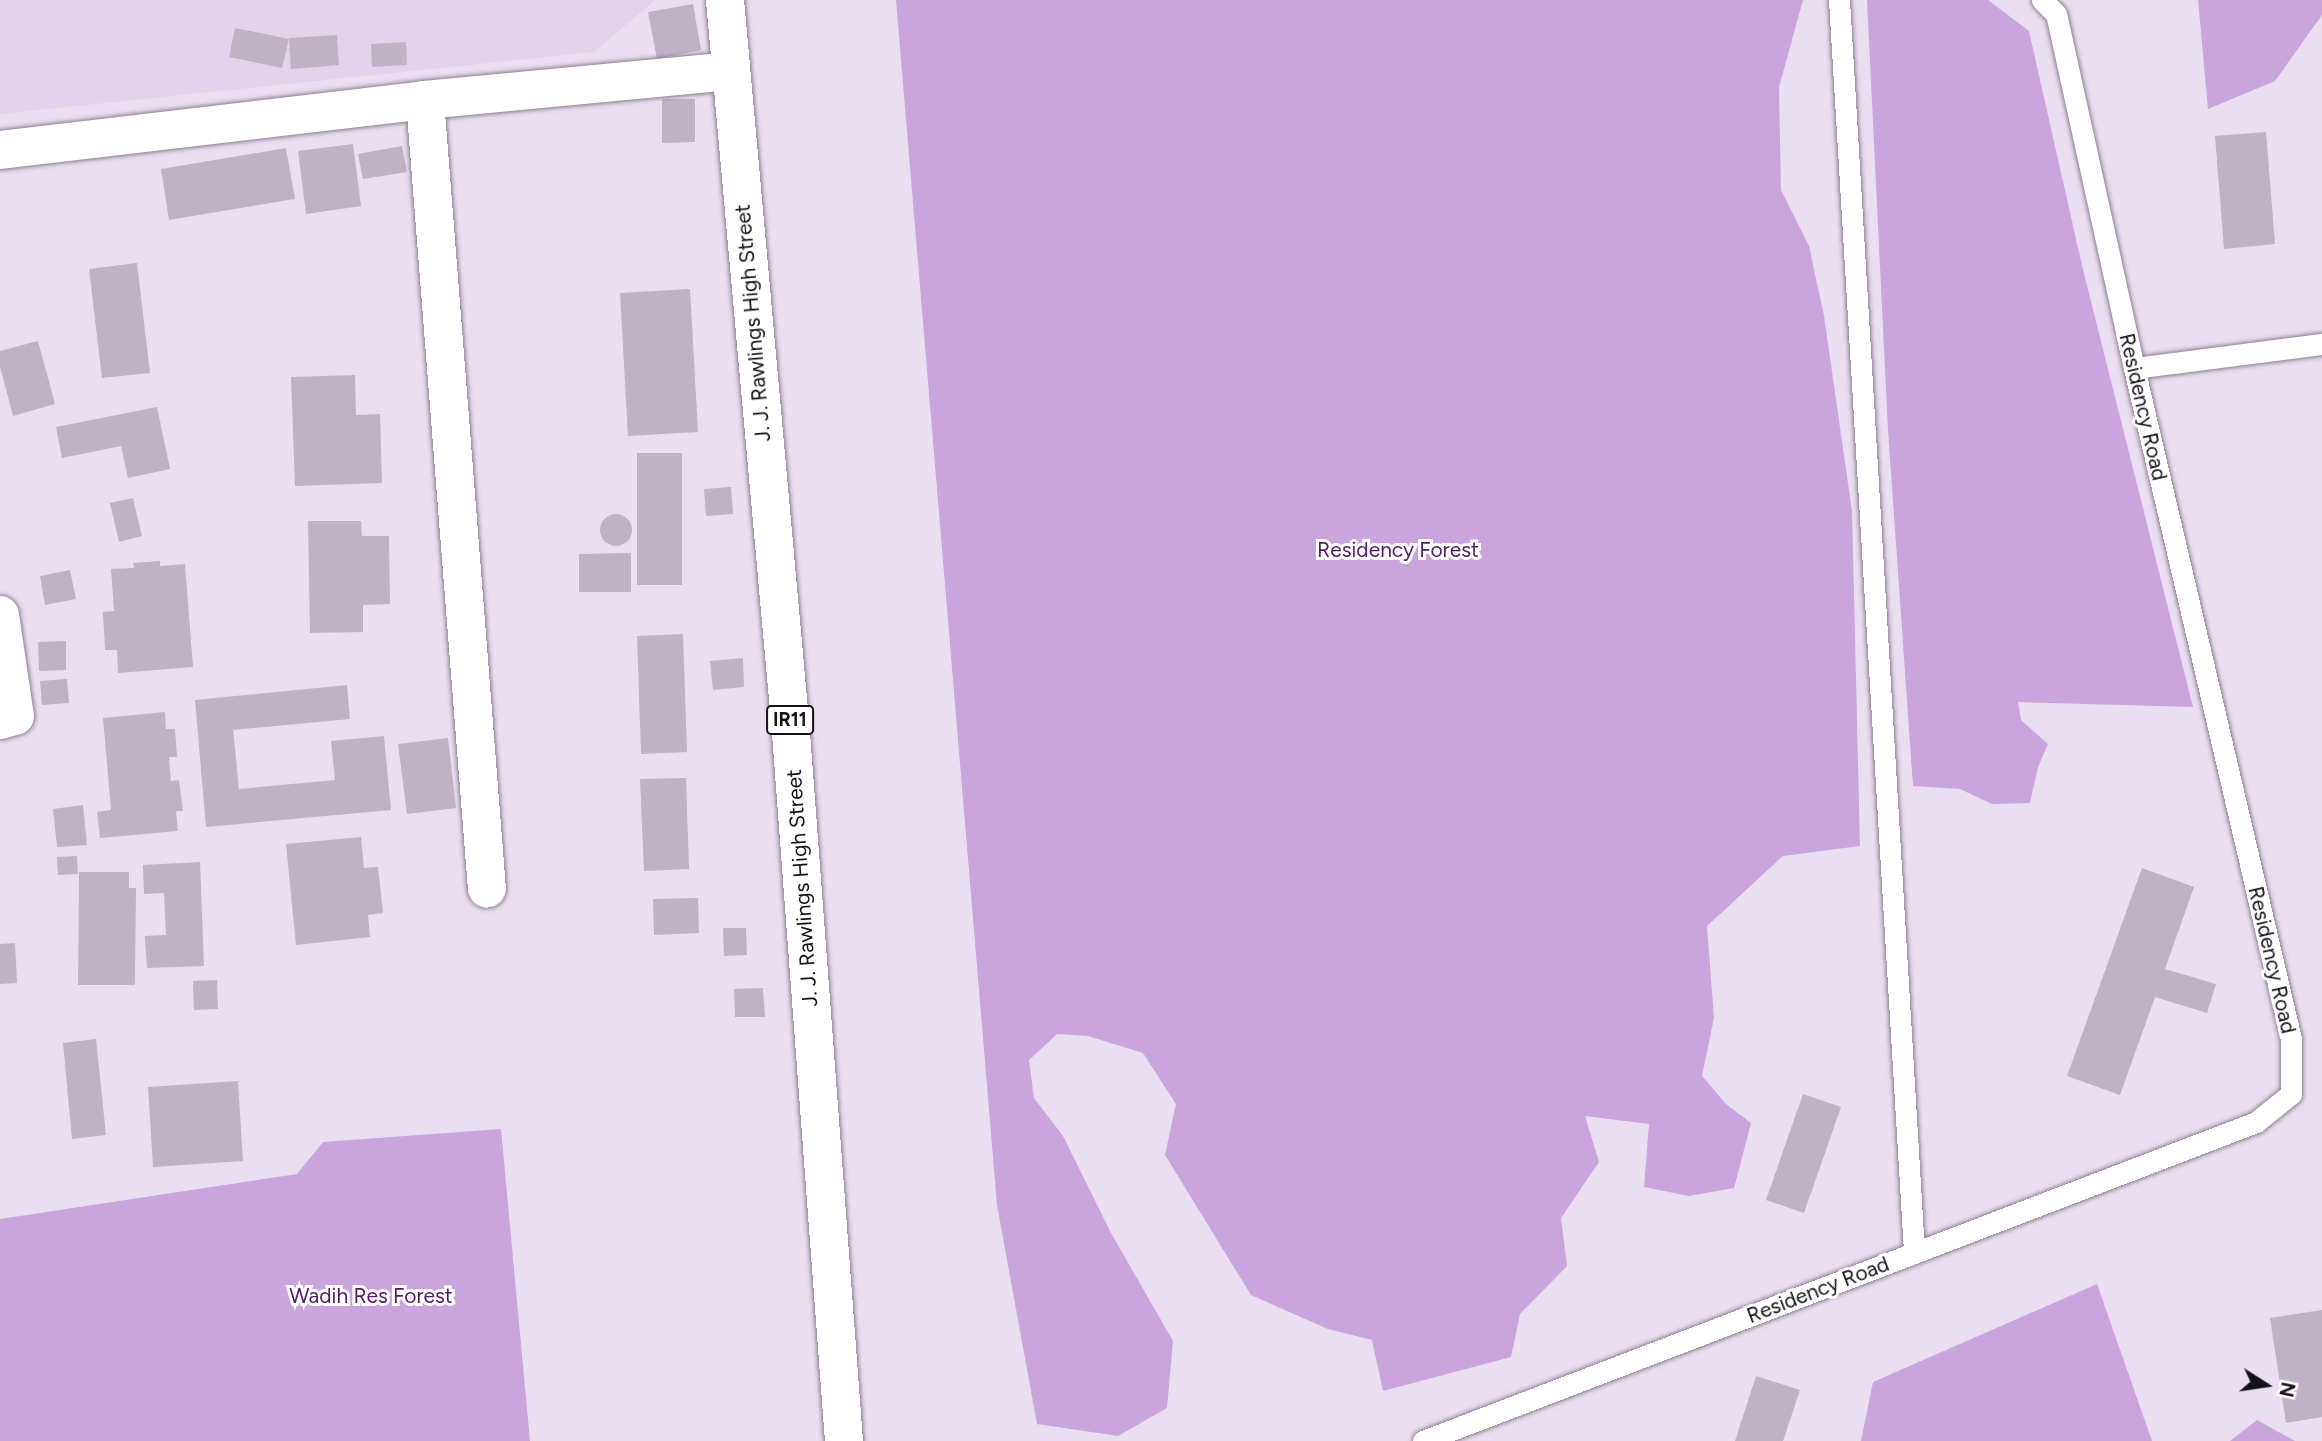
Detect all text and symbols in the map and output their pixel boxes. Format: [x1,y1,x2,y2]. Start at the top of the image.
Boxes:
street label: J. J. Rawlings High Street [730,203,776,443]
street label: Residency Road [2114,331,2172,483]
park label: Residency Forest [1317,537,1479,563]
road number: IR11 [766,705,814,736]
street label: J. J. Rawlings High Street [781,768,823,1008]
street label: Residency Road [2243,884,2301,1036]
street label: Residency Road [1743,1251,1893,1329]
park label: Wadih Res Forest [289,1283,453,1309]
north arrow [2231,1350,2301,1420]
text: N [2274,1380,2300,1399]

